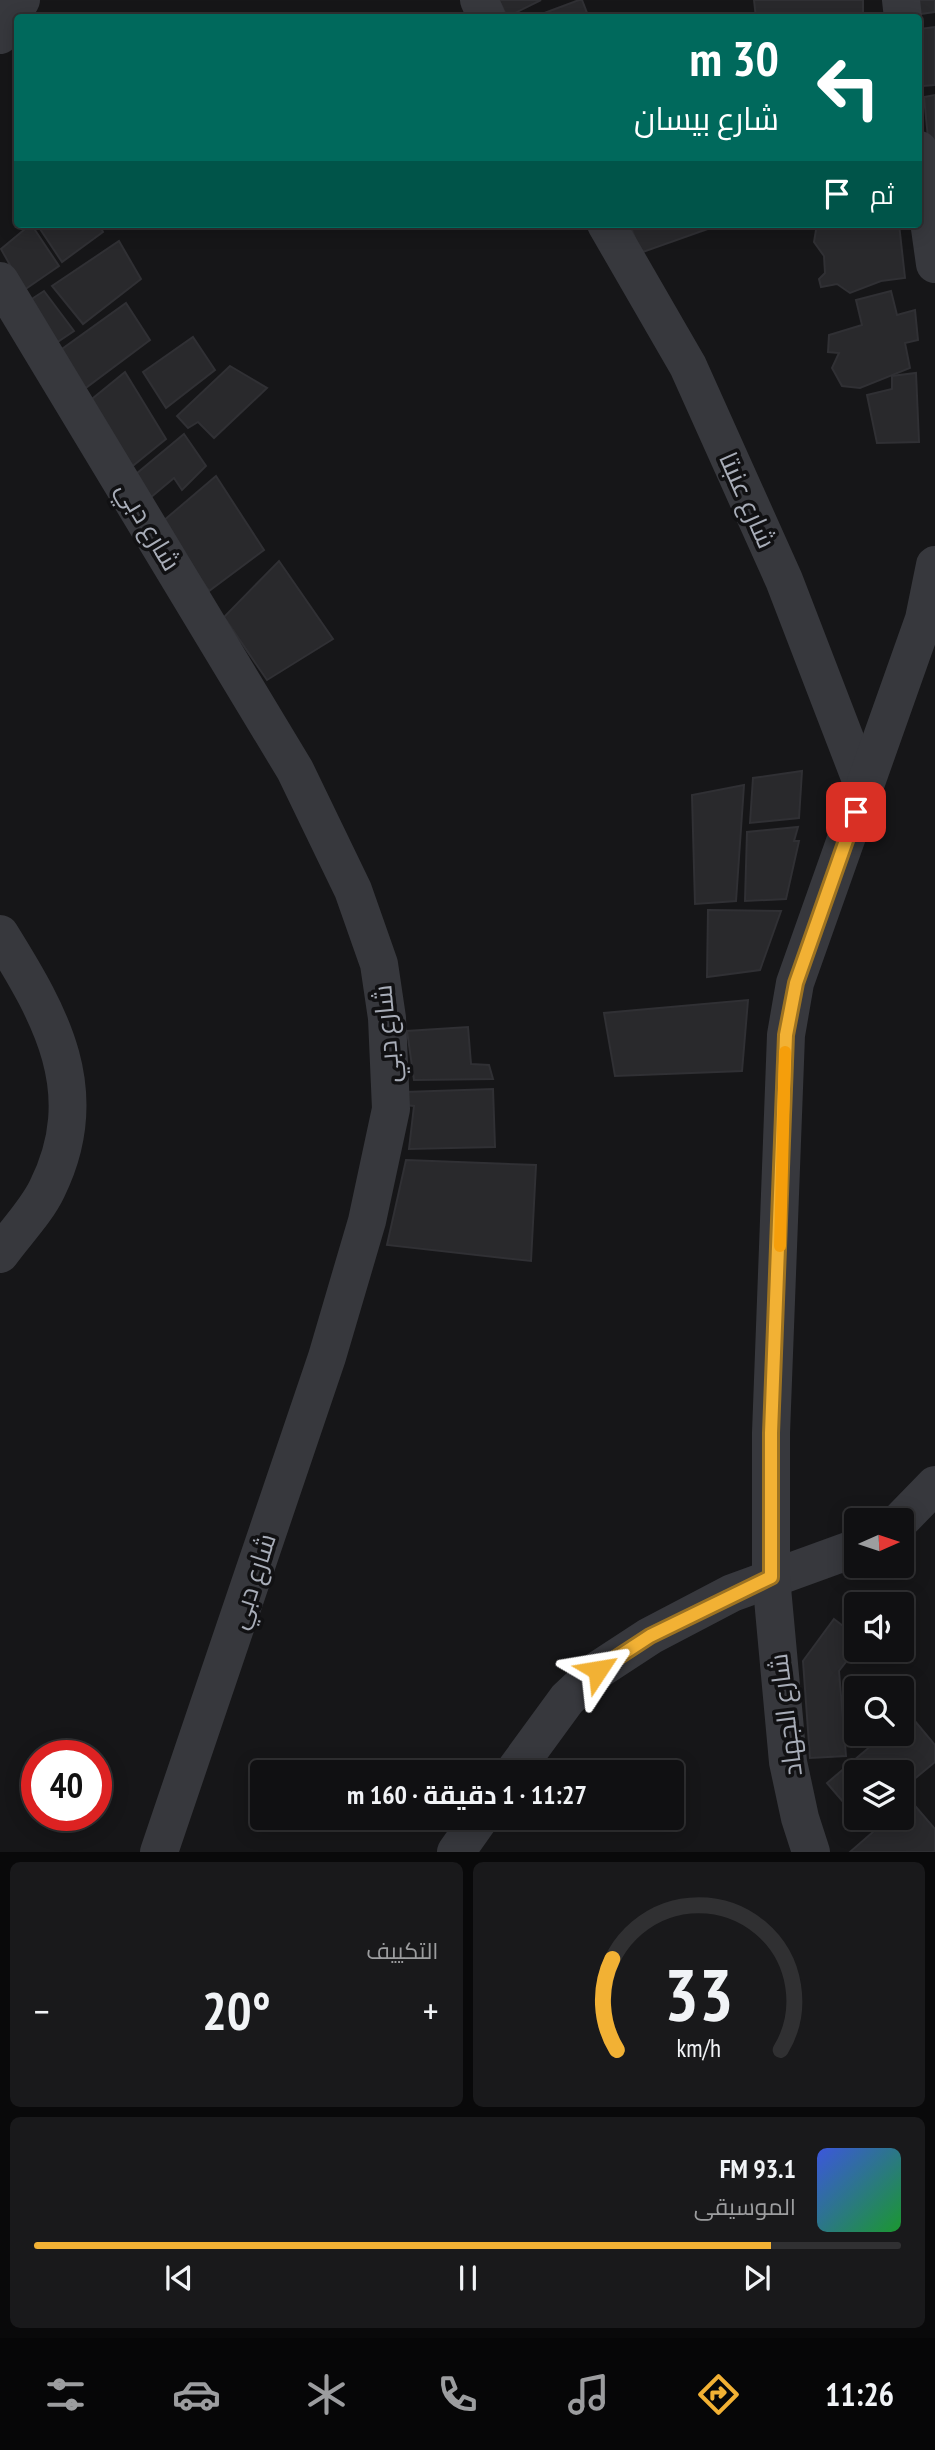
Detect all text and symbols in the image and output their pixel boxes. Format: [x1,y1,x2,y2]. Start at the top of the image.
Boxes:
text: 30 m [690,26,779,90]
icon: left [803,42,894,133]
text: شارع بيسان [634,97,779,139]
icon: arrive [818,175,856,213]
text: ثم [870,178,894,211]
street label: شارع عنبتا [711,447,784,554]
street label: شارع دبي [105,475,188,579]
pin [826,782,886,842]
icon: arrive [837,793,875,831]
street label: شارع دبي [365,983,412,1084]
north arrow [844,1508,914,1578]
map controls [844,1508,914,1830]
street label: شارع دبي [221,1529,288,1634]
button: sound [844,1592,914,1662]
position arrow [561,1633,635,1707]
street label: شارع الجهاد [761,1652,810,1778]
button: search [844,1676,914,1746]
speed limit sign: 40 [21,1740,112,1831]
button: layers [844,1760,914,1830]
text: 11:27 · 1 دقيقة · 160 m [347,1778,587,1811]
text: التكييف [366,1936,439,1965]
text: 33 [664,1947,734,2041]
text: 20° [202,1977,271,2044]
text: − [34,1986,50,2035]
text: + [423,1986,438,2035]
text: km/h [677,2032,721,2064]
text: 93.1 FM [720,2152,796,2185]
text: الموسيقى [694,2192,796,2221]
icon: previous [160,2259,198,2297]
icon: pause [449,2259,487,2297]
icon: next [738,2259,776,2297]
icon: filters [41,2370,90,2419]
icon: car [172,2370,221,2419]
icon: climate [302,2370,351,2419]
icon: phone [433,2370,482,2419]
icon: music [564,2370,613,2419]
icon: directions [694,2370,743,2419]
text: 11:26 [825,2373,894,2415]

